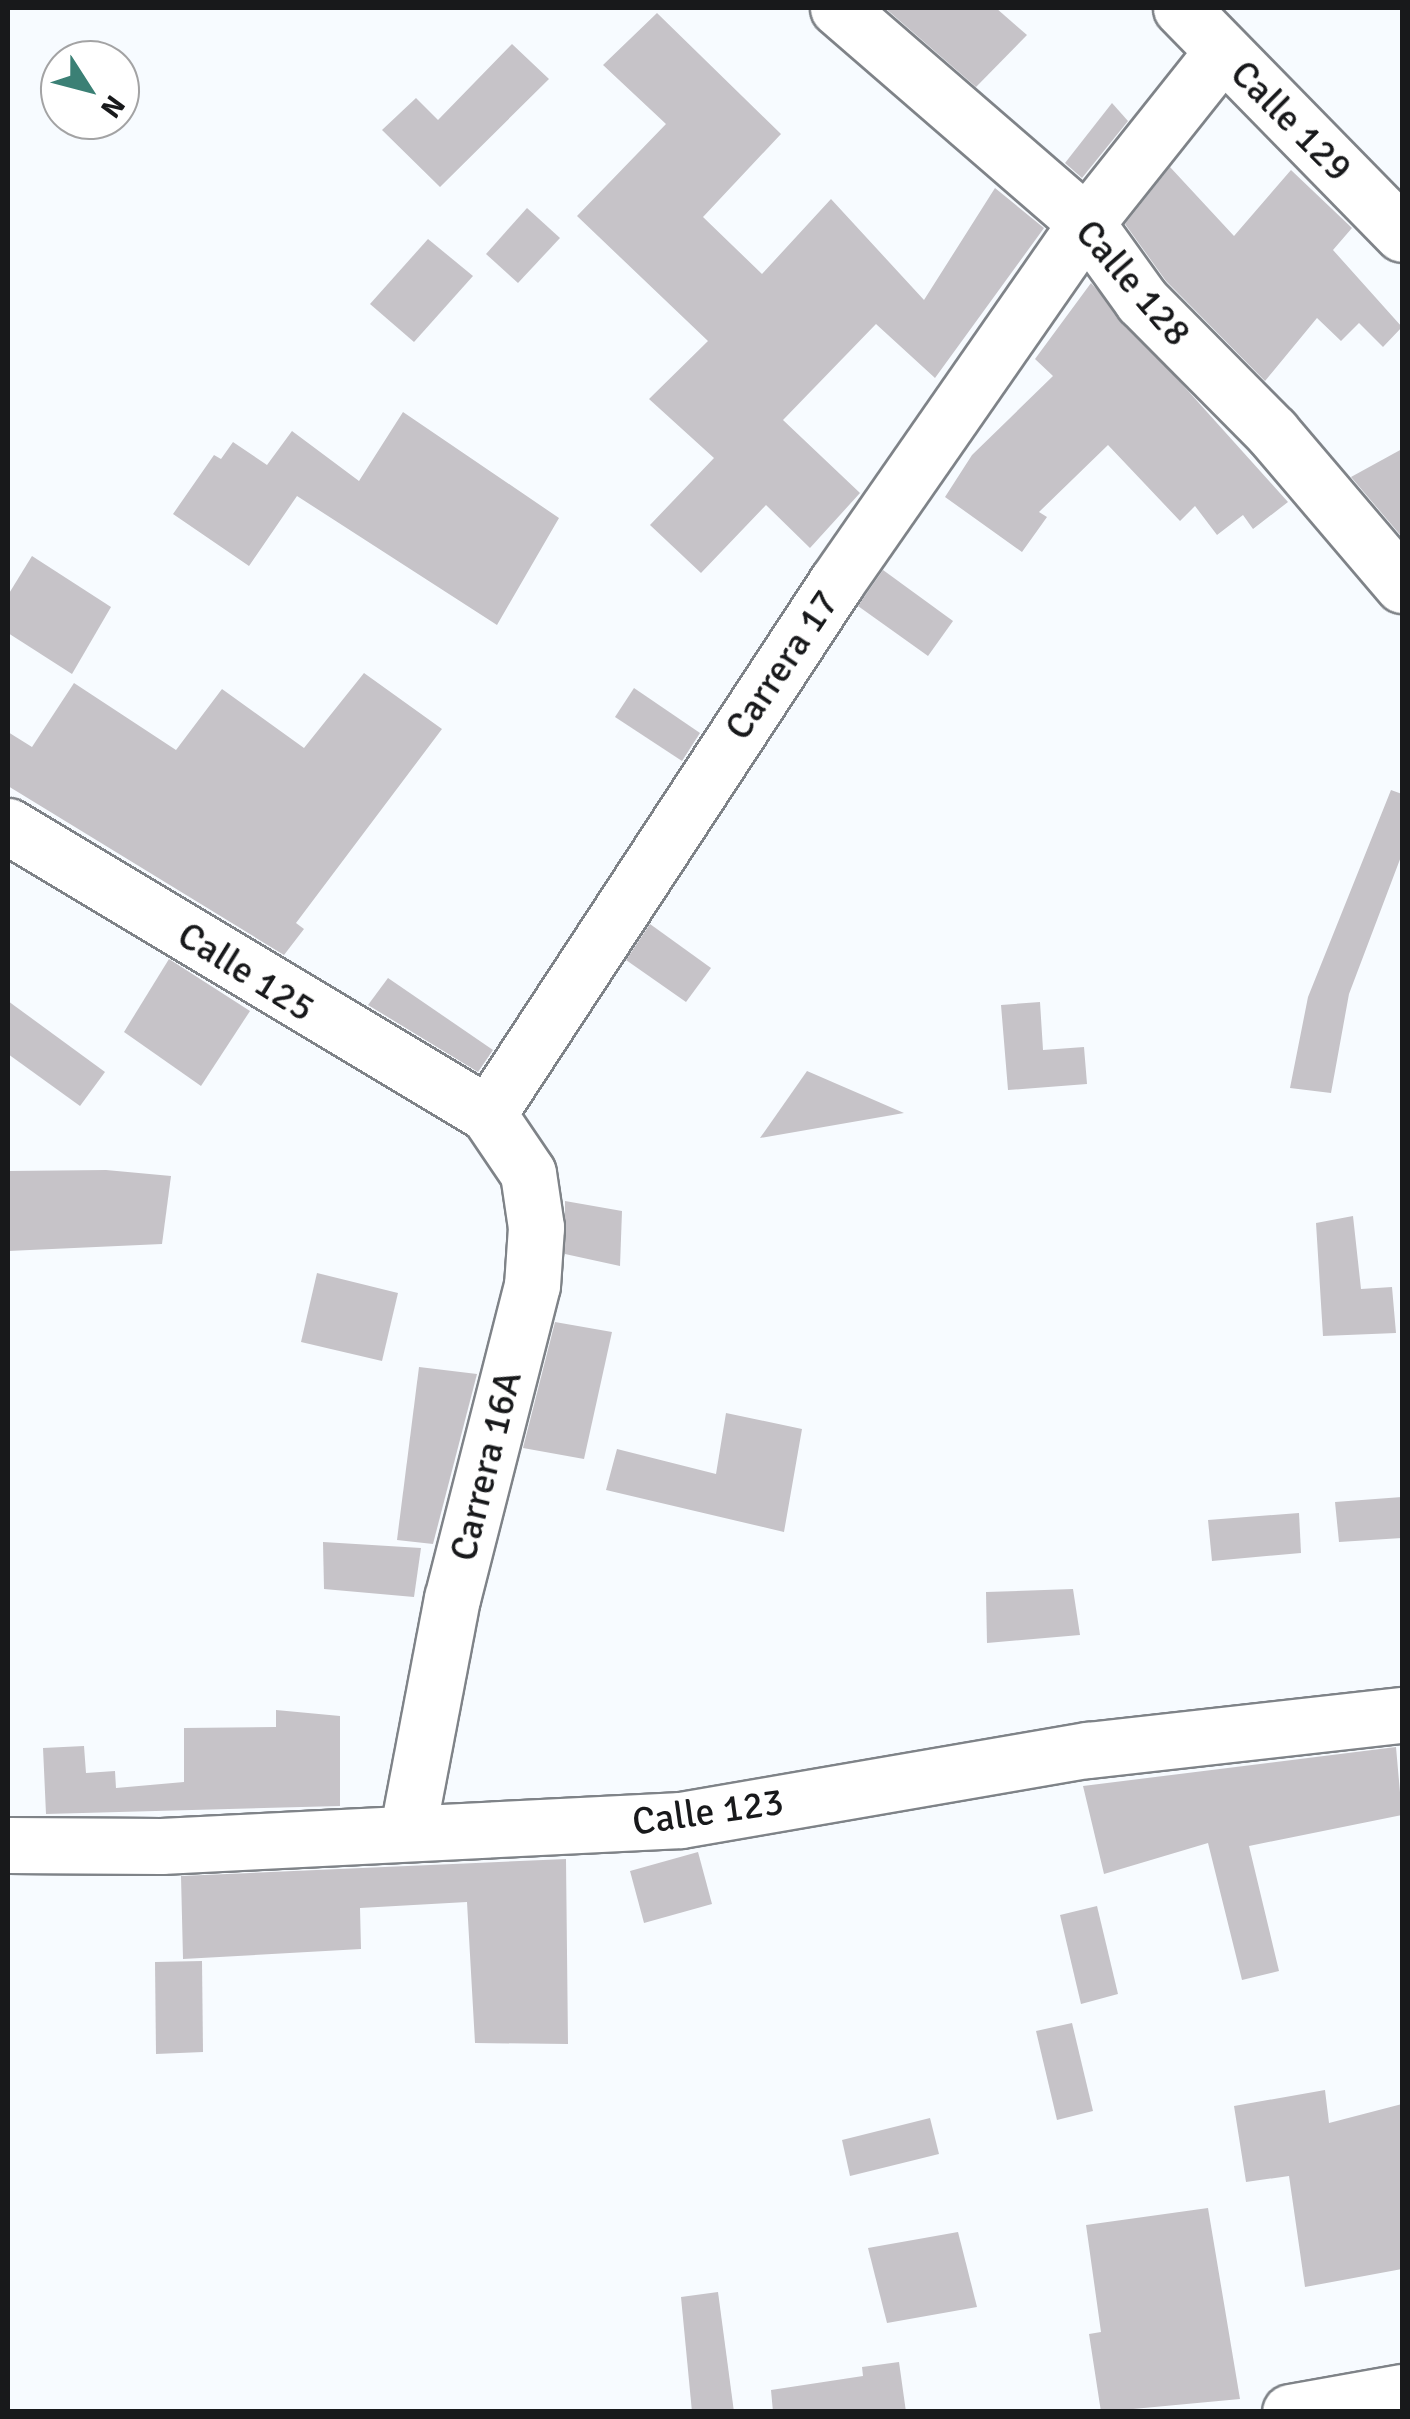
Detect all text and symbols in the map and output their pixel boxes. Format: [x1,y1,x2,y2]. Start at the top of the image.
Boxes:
north arrow [40,40,140,140]
street label: Calle 129 [1221,51,1361,191]
text: N [93,89,132,124]
street label: Calle 128 [1066,211,1200,355]
street label: Carrera 17 [715,582,849,748]
street label: Calle 125 [169,912,323,1032]
street label: Carrera 16A [440,1366,532,1566]
street label: Calle 123 [629,1779,787,1845]

